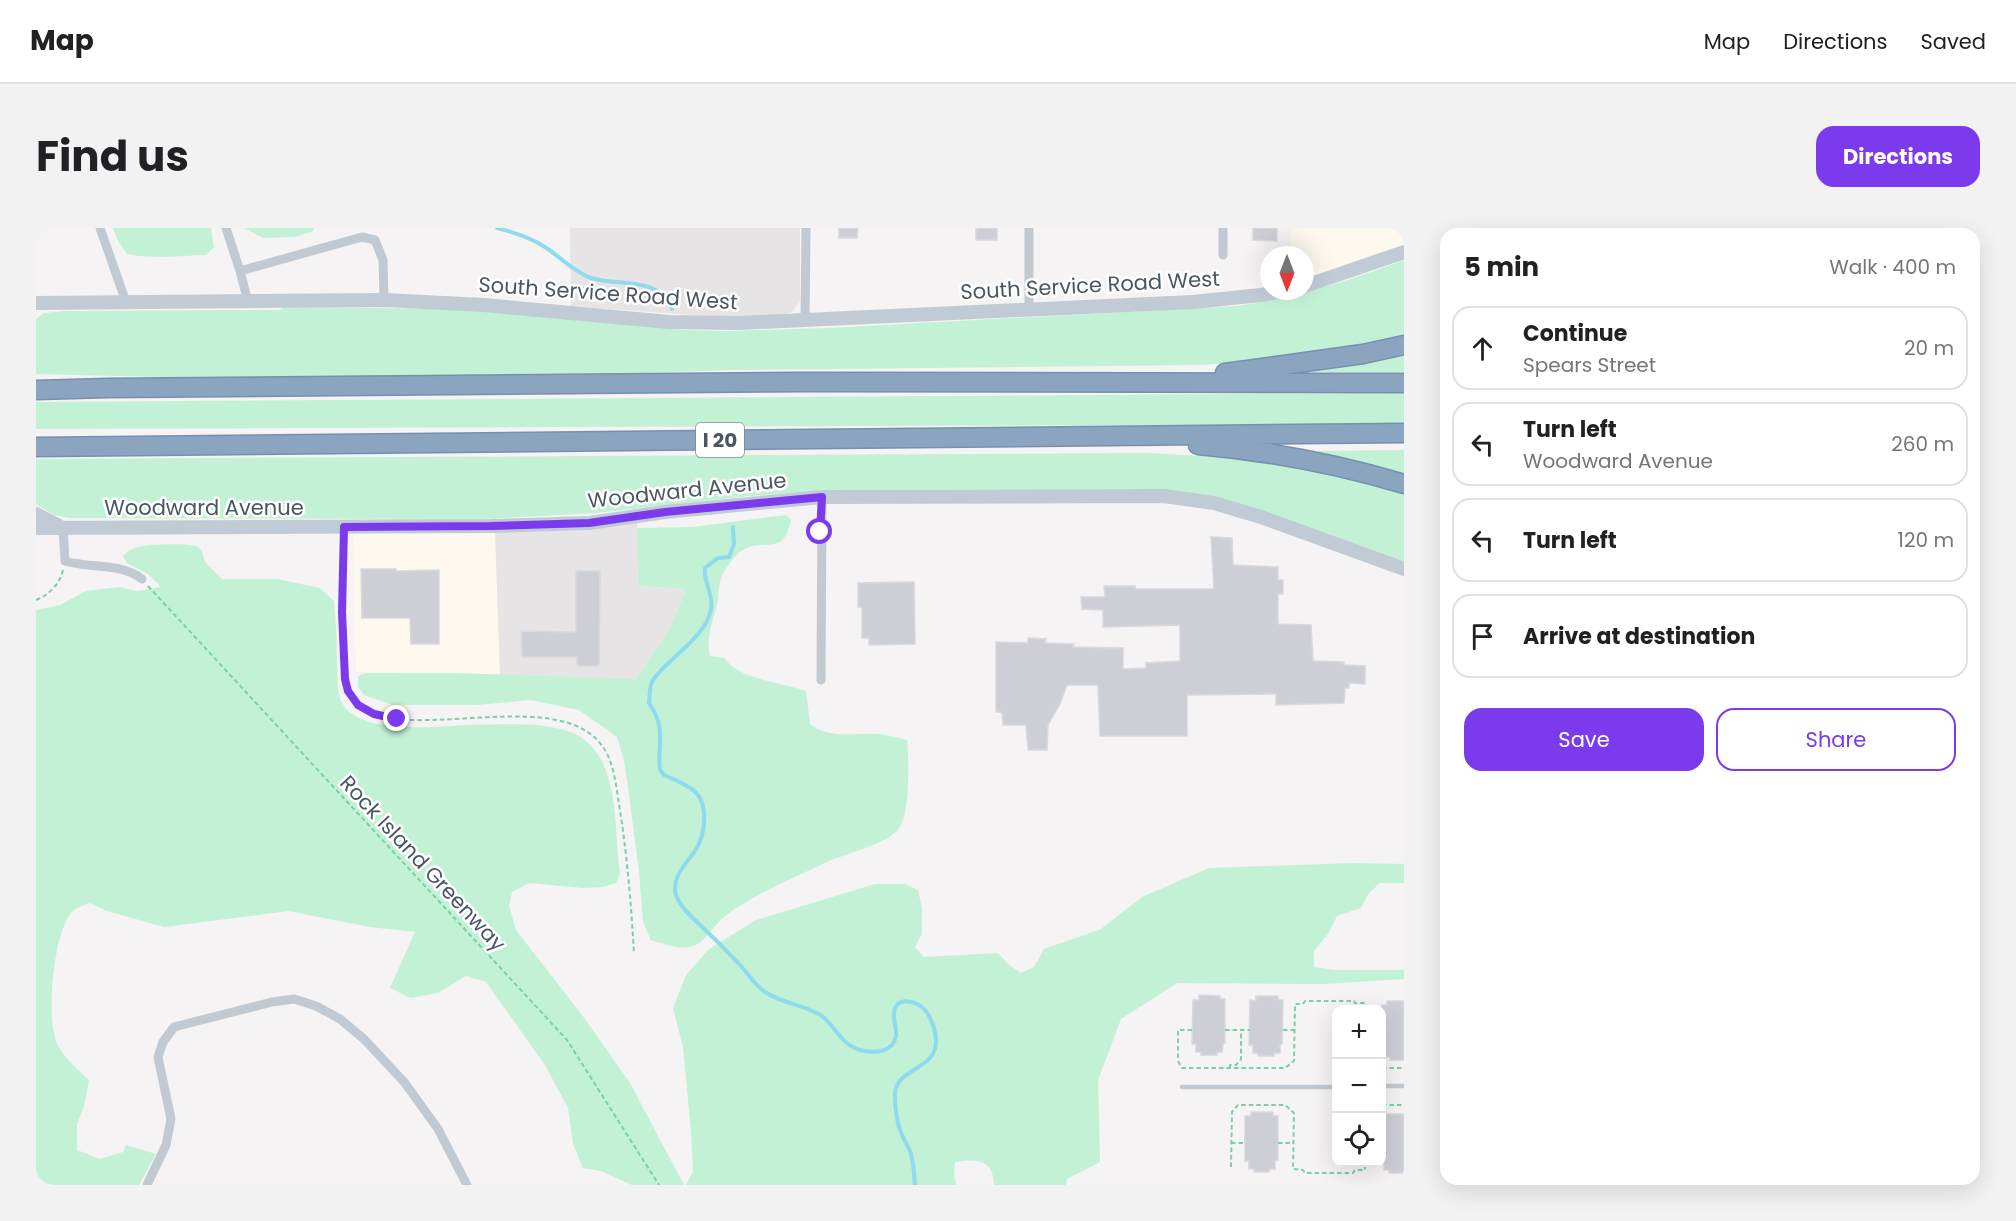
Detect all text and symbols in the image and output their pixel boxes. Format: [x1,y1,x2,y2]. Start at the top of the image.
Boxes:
text: Map [30,21,94,60]
text: Map [1704,27,1750,56]
text: Directions [1783,27,1887,56]
text: Saved [1920,27,1986,56]
button: Directions [1816,126,1980,187]
text: Find us [36,127,189,186]
north arrow [1260,246,1314,300]
text: 5 min [1464,249,1539,285]
text: Walk · 400 m [1829,253,1956,281]
street label: South Service Road West [960,264,1220,306]
street label: South Service Road West [477,269,739,317]
text: Continue [1523,318,1627,349]
icon: ahead [1466,332,1499,365]
text: 20 m [1904,334,1954,362]
text: Spears Street [1523,351,1656,379]
text: Turn left [1523,414,1617,445]
road number: I 20 [696,423,744,457]
icon: left [1466,428,1499,461]
text: 260 m [1891,430,1954,458]
text: Woodward Avenue [1523,447,1713,475]
street label: Woodward Avenue [586,465,788,515]
street label: Woodward Avenue [104,493,304,522]
route start [806,518,832,544]
icon: left [1466,524,1499,557]
text: Turn left [1523,525,1617,556]
text: 120 m [1898,526,1954,554]
icon: arrive [1466,620,1499,653]
text: Arrive at destination [1523,621,1755,652]
route end [383,705,409,731]
button: Save [1464,708,1704,771]
button: Share [1716,708,1956,771]
street label: Rock Island Greenway [334,769,512,957]
map controls [1332,1005,1386,1167]
button: + [1332,1005,1386,1059]
button: − [1332,1059,1386,1113]
button: locate [1332,1113,1386,1167]

